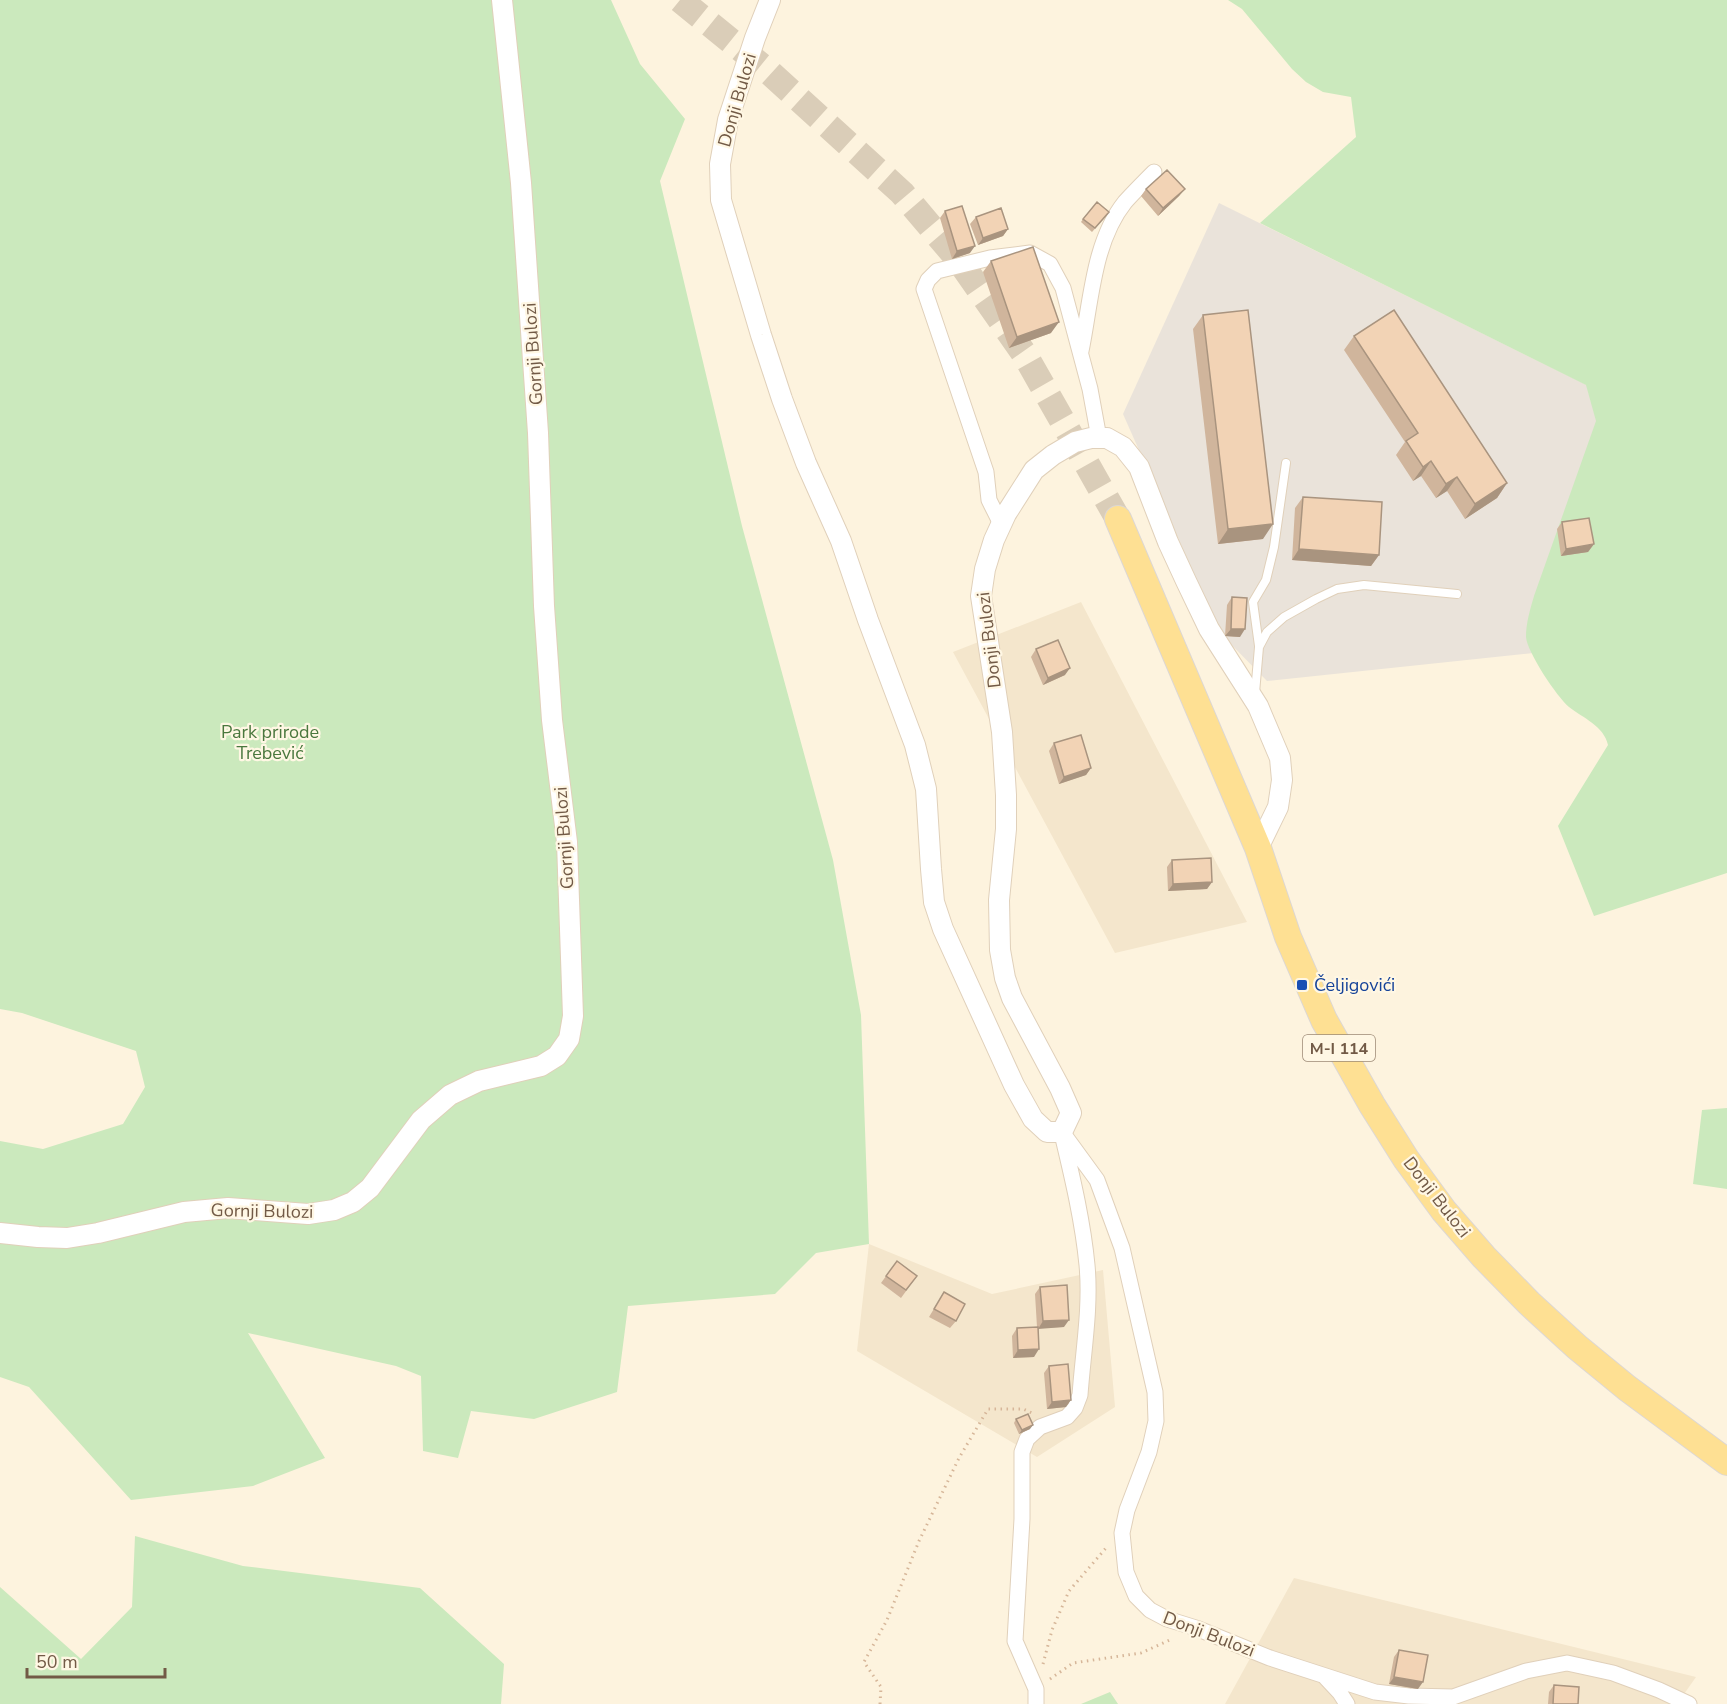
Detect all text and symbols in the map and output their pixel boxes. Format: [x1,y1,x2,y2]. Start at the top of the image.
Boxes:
street label: Donji Bulozi [712,50,762,150]
street label: Gornji Bulozi [517,302,549,406]
street label: Donji Bulozi [971,591,1007,689]
park label: Park prirode Trebević [221,720,319,765]
street label: Gornji Bulozi [548,786,580,890]
place label: Čeljigovići [1314,973,1395,997]
marker: Čeljigovići [1295,978,1309,992]
road number: M-I 114 [1303,1035,1375,1061]
street label: Donji Bulozi [1398,1152,1476,1242]
street label: Gornji Bulozi [210,1198,314,1224]
street label: Donji Bulozi [1160,1605,1258,1663]
scale bar [27,1641,165,1679]
text: 50 m [36,1650,78,1674]

